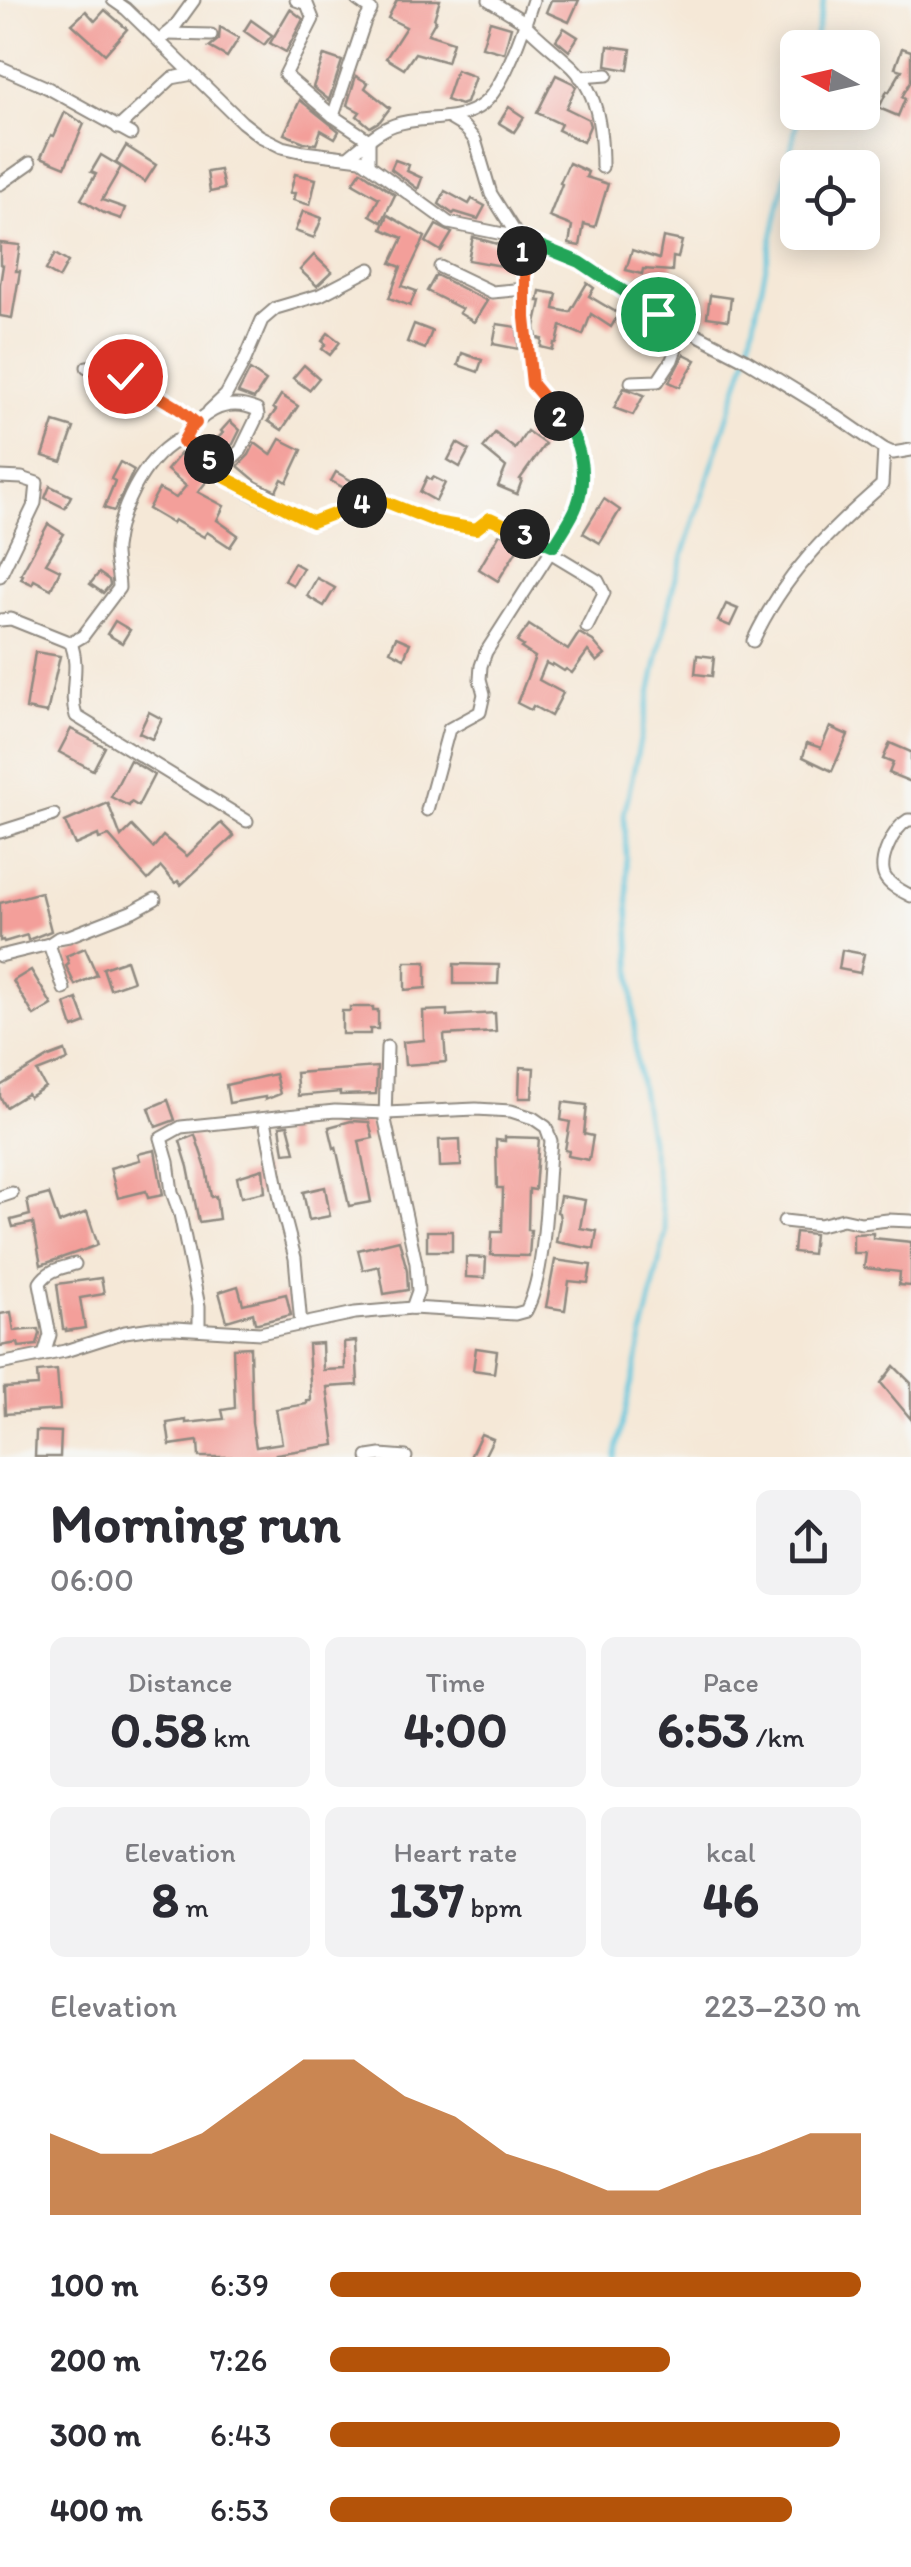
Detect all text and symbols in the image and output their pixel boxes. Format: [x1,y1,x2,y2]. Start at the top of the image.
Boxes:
north arrow [780,30,880,130]
map controls [780,30,880,250]
button: locate [780,150,880,250]
pin: 1 [497,226,547,276]
text: 1 [516,234,529,268]
pin [616,272,701,357]
icon: arrive [631,287,686,342]
pin [83,334,168,419]
icon: check [98,349,153,404]
pin: 2 [534,391,584,441]
text: 2 [552,399,566,433]
pin: 5 [184,434,234,484]
text: 5 [202,442,216,476]
pin: 4 [337,478,387,528]
text: 4 [354,486,370,520]
pin: 3 [500,509,550,559]
text: 3 [517,517,533,551]
text: Morning run [50,1490,341,1556]
button: share [756,1490,861,1595]
text: 06:00 [50,1561,134,1599]
text: Distance [128,1665,233,1699]
text: Time [426,1665,485,1699]
text: Pace [703,1665,759,1699]
text: 0.58 [110,1699,207,1760]
text: 4:00 [404,1699,507,1760]
text: 6:53 [657,1699,749,1760]
text: km [207,1720,250,1754]
text: /km [749,1720,804,1754]
text: Elevation [125,1835,236,1869]
text: Heart rate [394,1835,517,1869]
text: kcal [706,1835,756,1869]
text: 8 [152,1869,179,1930]
text: 137 [389,1869,464,1930]
text: 46 [703,1869,759,1930]
text: m [179,1890,209,1924]
text: bpm [464,1890,522,1924]
text: Elevation [50,1987,177,2025]
text: 223–230 m [704,1987,861,2025]
text: 100 m [50,2266,138,2304]
text: 6:39 [210,2266,269,2304]
text: 200 m [50,2341,140,2379]
text: 7:26 [210,2341,267,2379]
text: 300 m [50,2416,141,2454]
text: 6:43 [210,2416,271,2454]
text: 400 m [50,2491,143,2529]
text: 6:53 [210,2491,269,2529]

